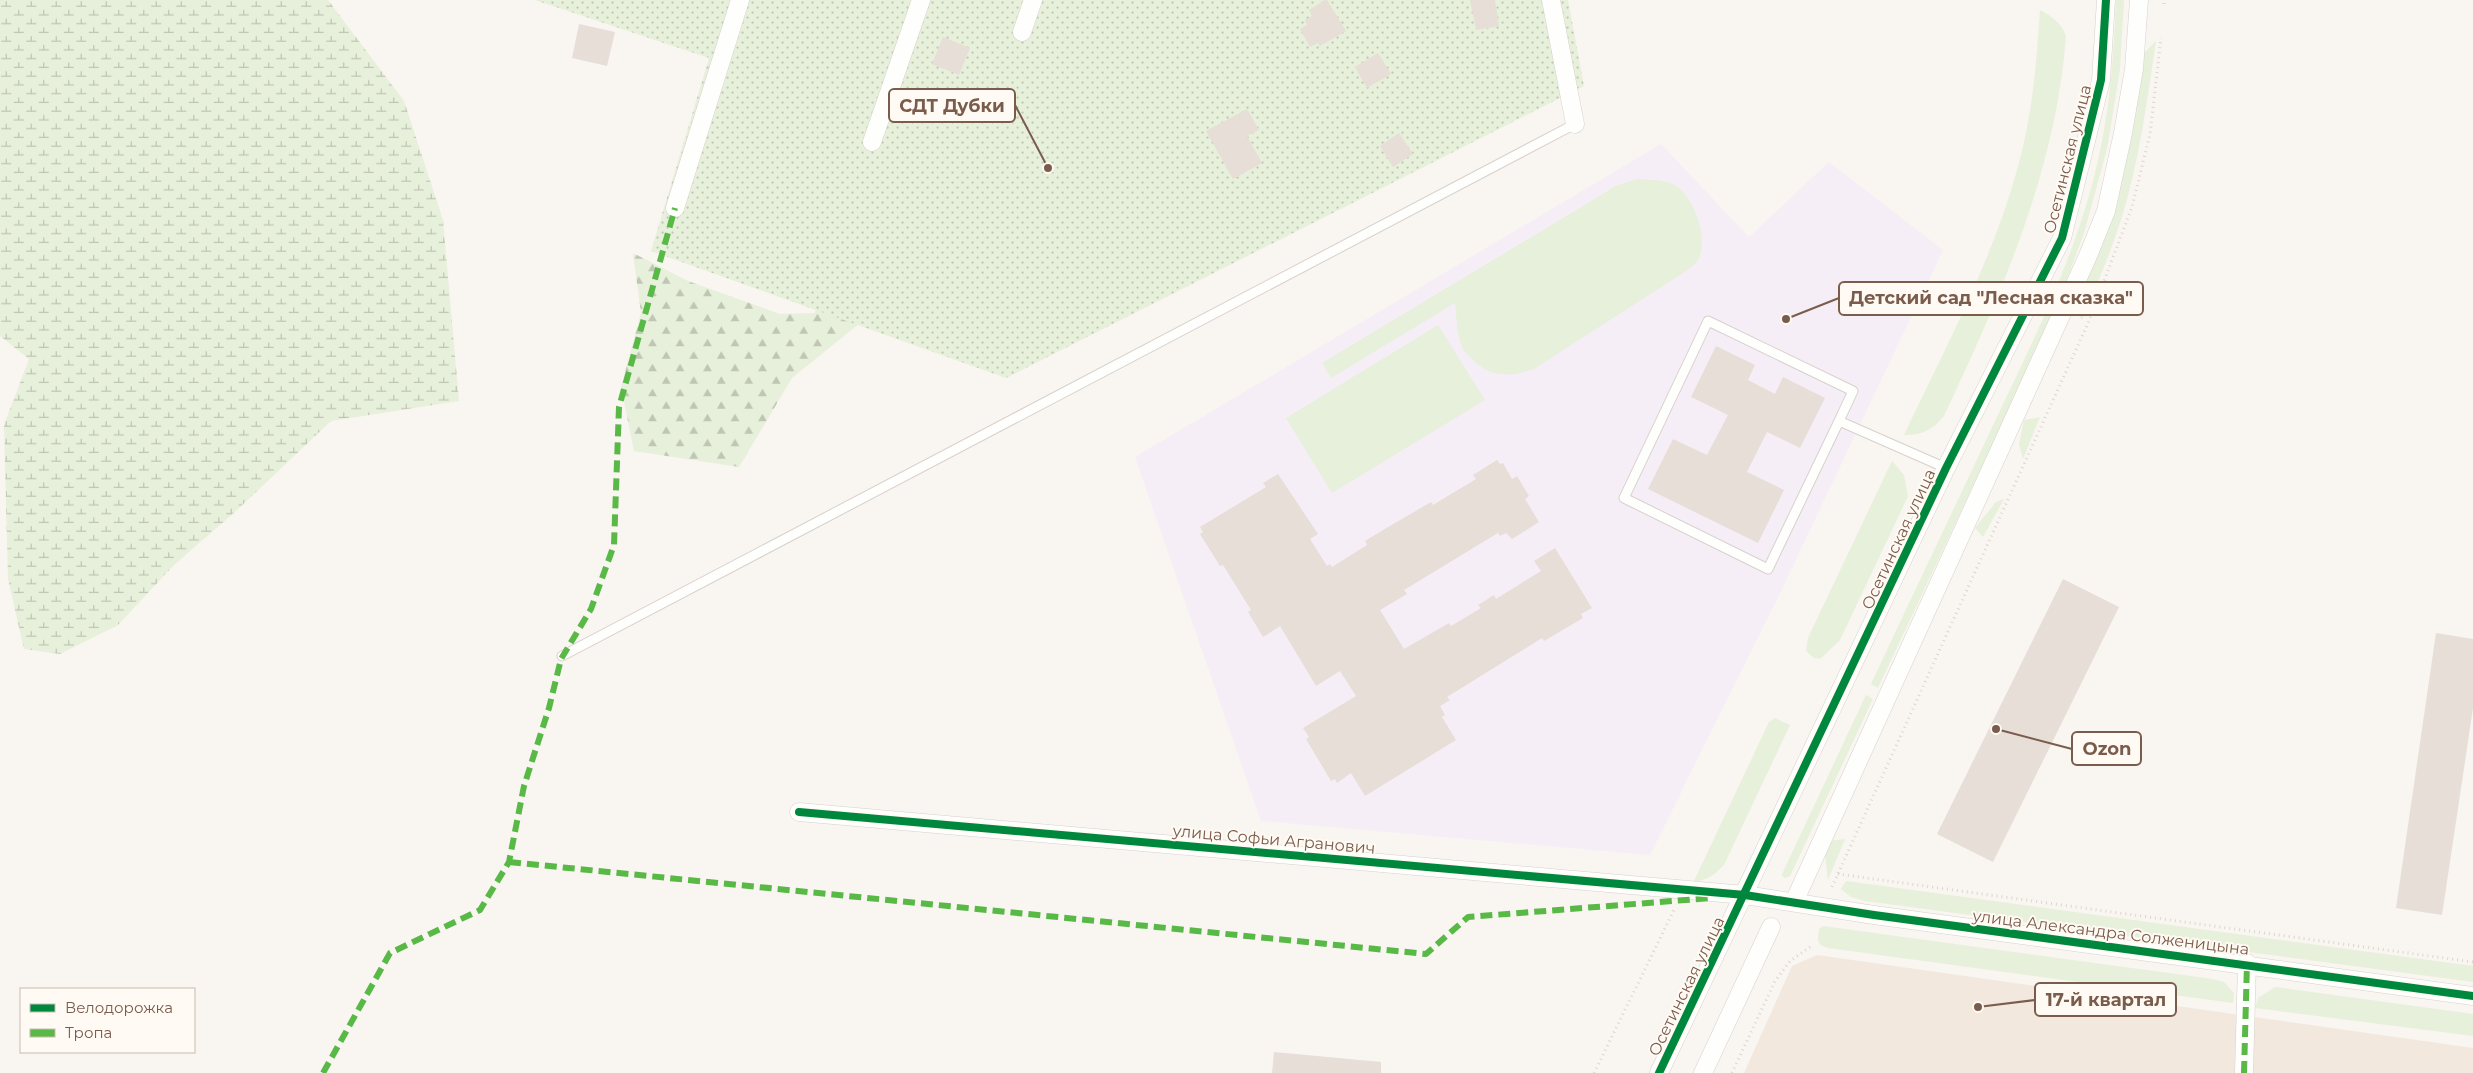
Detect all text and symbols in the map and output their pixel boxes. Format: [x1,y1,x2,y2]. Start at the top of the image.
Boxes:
street label: Осетинская улица [2040,83,2095,236]
callout: СДТ Дубки [889,89,1015,122]
text: СДТ Дубки [899,95,1005,117]
callout: Детский сад "Лесная сказка" [1839,282,2143,315]
text: Детский сад "Лесная сказка" [1849,287,2133,309]
street label: Осетинская улица [1858,466,1939,612]
callout: Ozon [2072,732,2141,765]
text: Ozon [2082,738,2132,760]
street label: улица Софьи Агранович [1171,821,1376,858]
street label: улица Александра Солженицына [1970,906,2250,959]
street label: Осетинская улица [1644,913,1728,1059]
callout: 17-й квартал [2035,983,2176,1016]
legend [20,988,195,1053]
text: 17-й квартал [2046,989,2166,1011]
text: Велодорожка [65,998,173,1017]
text: Тропа [65,1023,112,1042]

